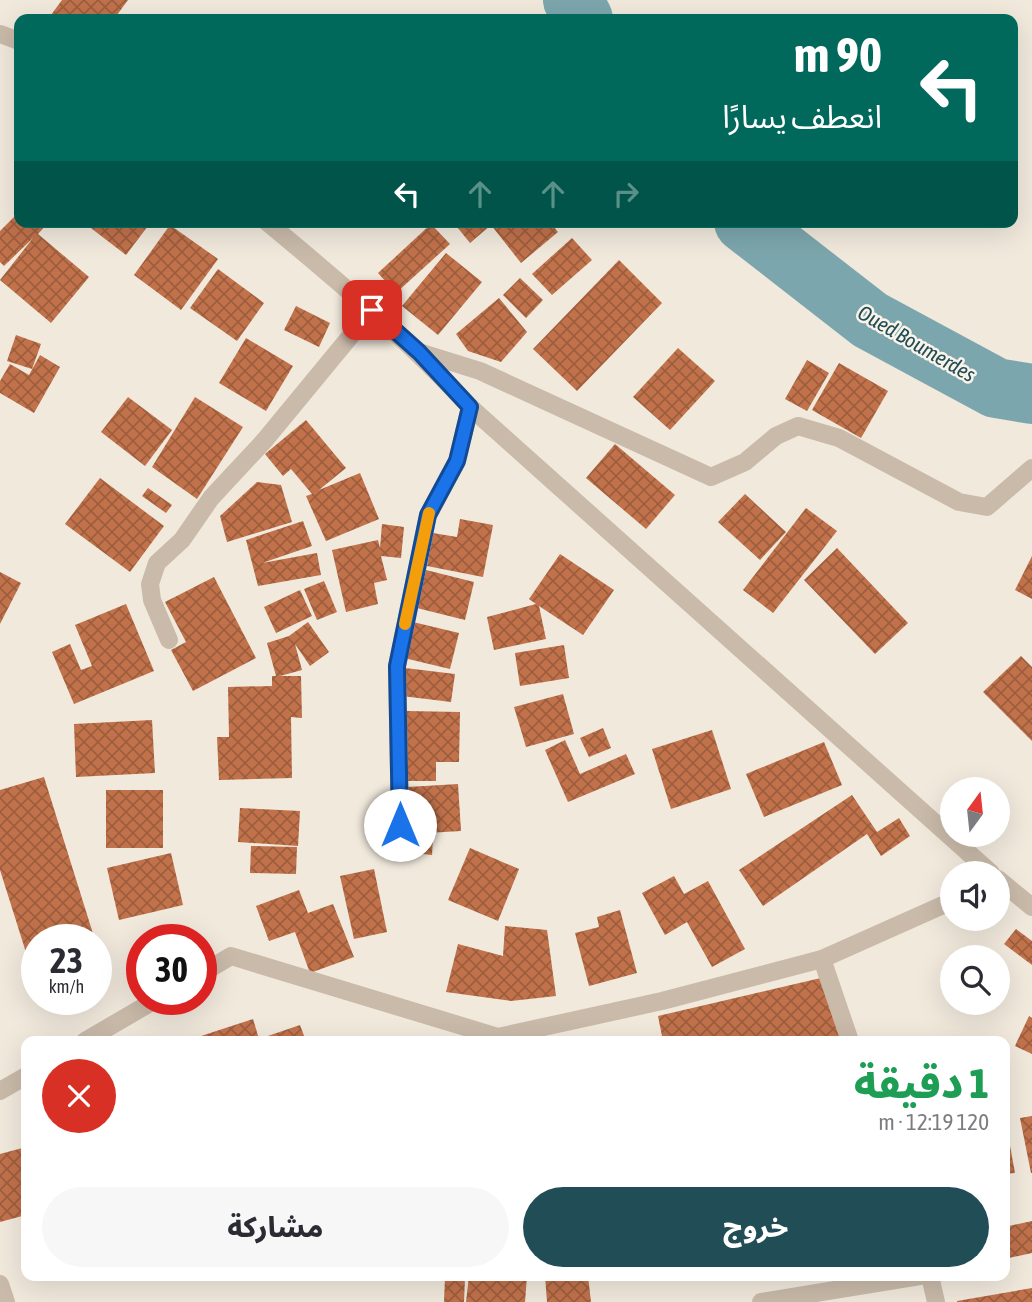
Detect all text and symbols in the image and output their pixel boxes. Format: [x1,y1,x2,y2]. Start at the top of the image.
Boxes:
text: 90 m [794,26,882,82]
icon: left [906,42,997,133]
text: انعطف يسارًا [722,98,882,135]
icon: left [388,175,426,213]
icon: ahead [461,175,499,213]
icon: ahead [534,175,572,213]
icon: right [607,175,645,213]
pin [342,280,402,340]
icon: arrive [353,291,391,329]
water label: Oued Boumerdes [854,300,980,386]
north arrow [940,777,1010,847]
map controls [940,777,1010,1015]
position arrow [363,788,437,862]
button: sound [940,861,1010,931]
speed limit sign: 30 [126,924,217,1015]
text: 23 [50,940,83,980]
button: search [940,945,1010,1015]
text: km/h [49,976,84,997]
button: close [42,1059,116,1133]
text: 1 دقيقة [854,1059,989,1107]
text: 120 m · 12:19 [878,1109,989,1135]
button: مشاركة [42,1187,509,1267]
button: خروج [523,1187,989,1267]

